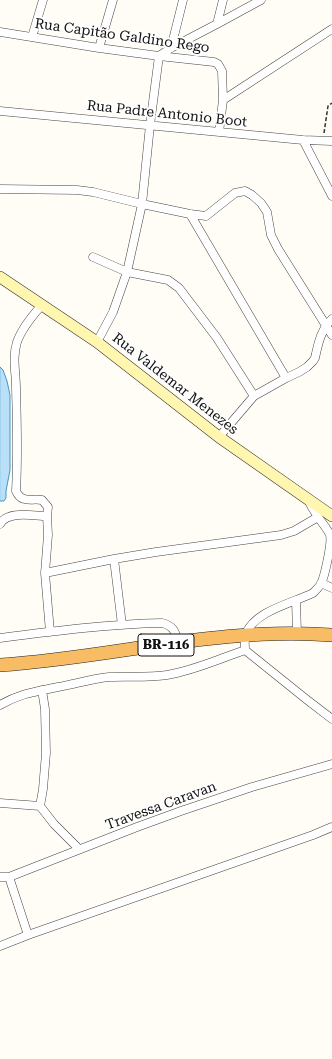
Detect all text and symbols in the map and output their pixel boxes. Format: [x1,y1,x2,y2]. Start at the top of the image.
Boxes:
street label: Rua Capitão Galdino Rego [34,15,210,57]
street label: Rua Padre Antonio Boot [86,97,248,131]
street label: Rua Valdemar Menezes [109,330,241,438]
road number: BR-116 [138,634,194,656]
street label: Travessa Caravan [103,778,219,834]

